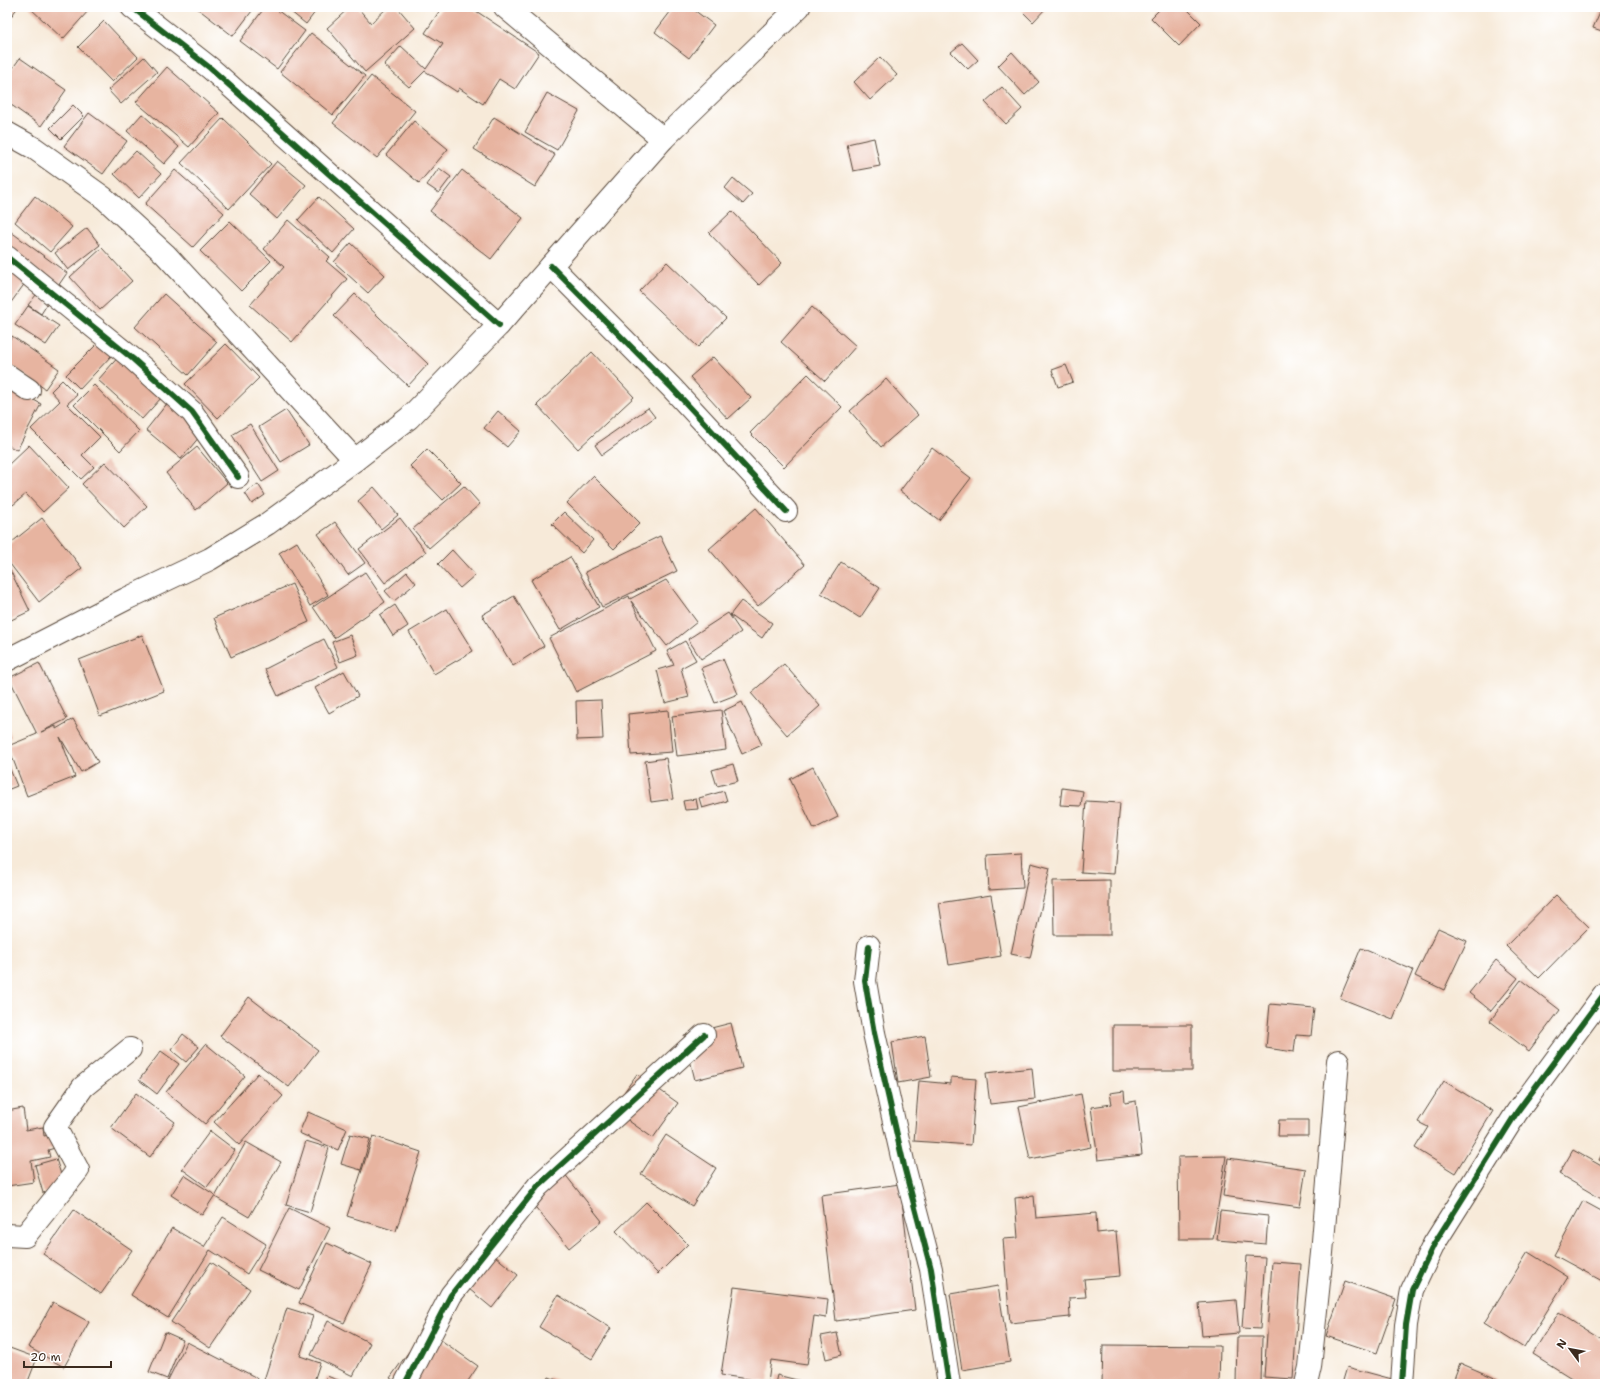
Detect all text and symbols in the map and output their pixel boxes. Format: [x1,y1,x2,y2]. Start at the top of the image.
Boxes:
north arrow [1550,1329,1590,1369]
text: N [1553,1336,1571,1352]
scale bar [24,1343,111,1369]
text: 20 m [30,1349,61,1365]

